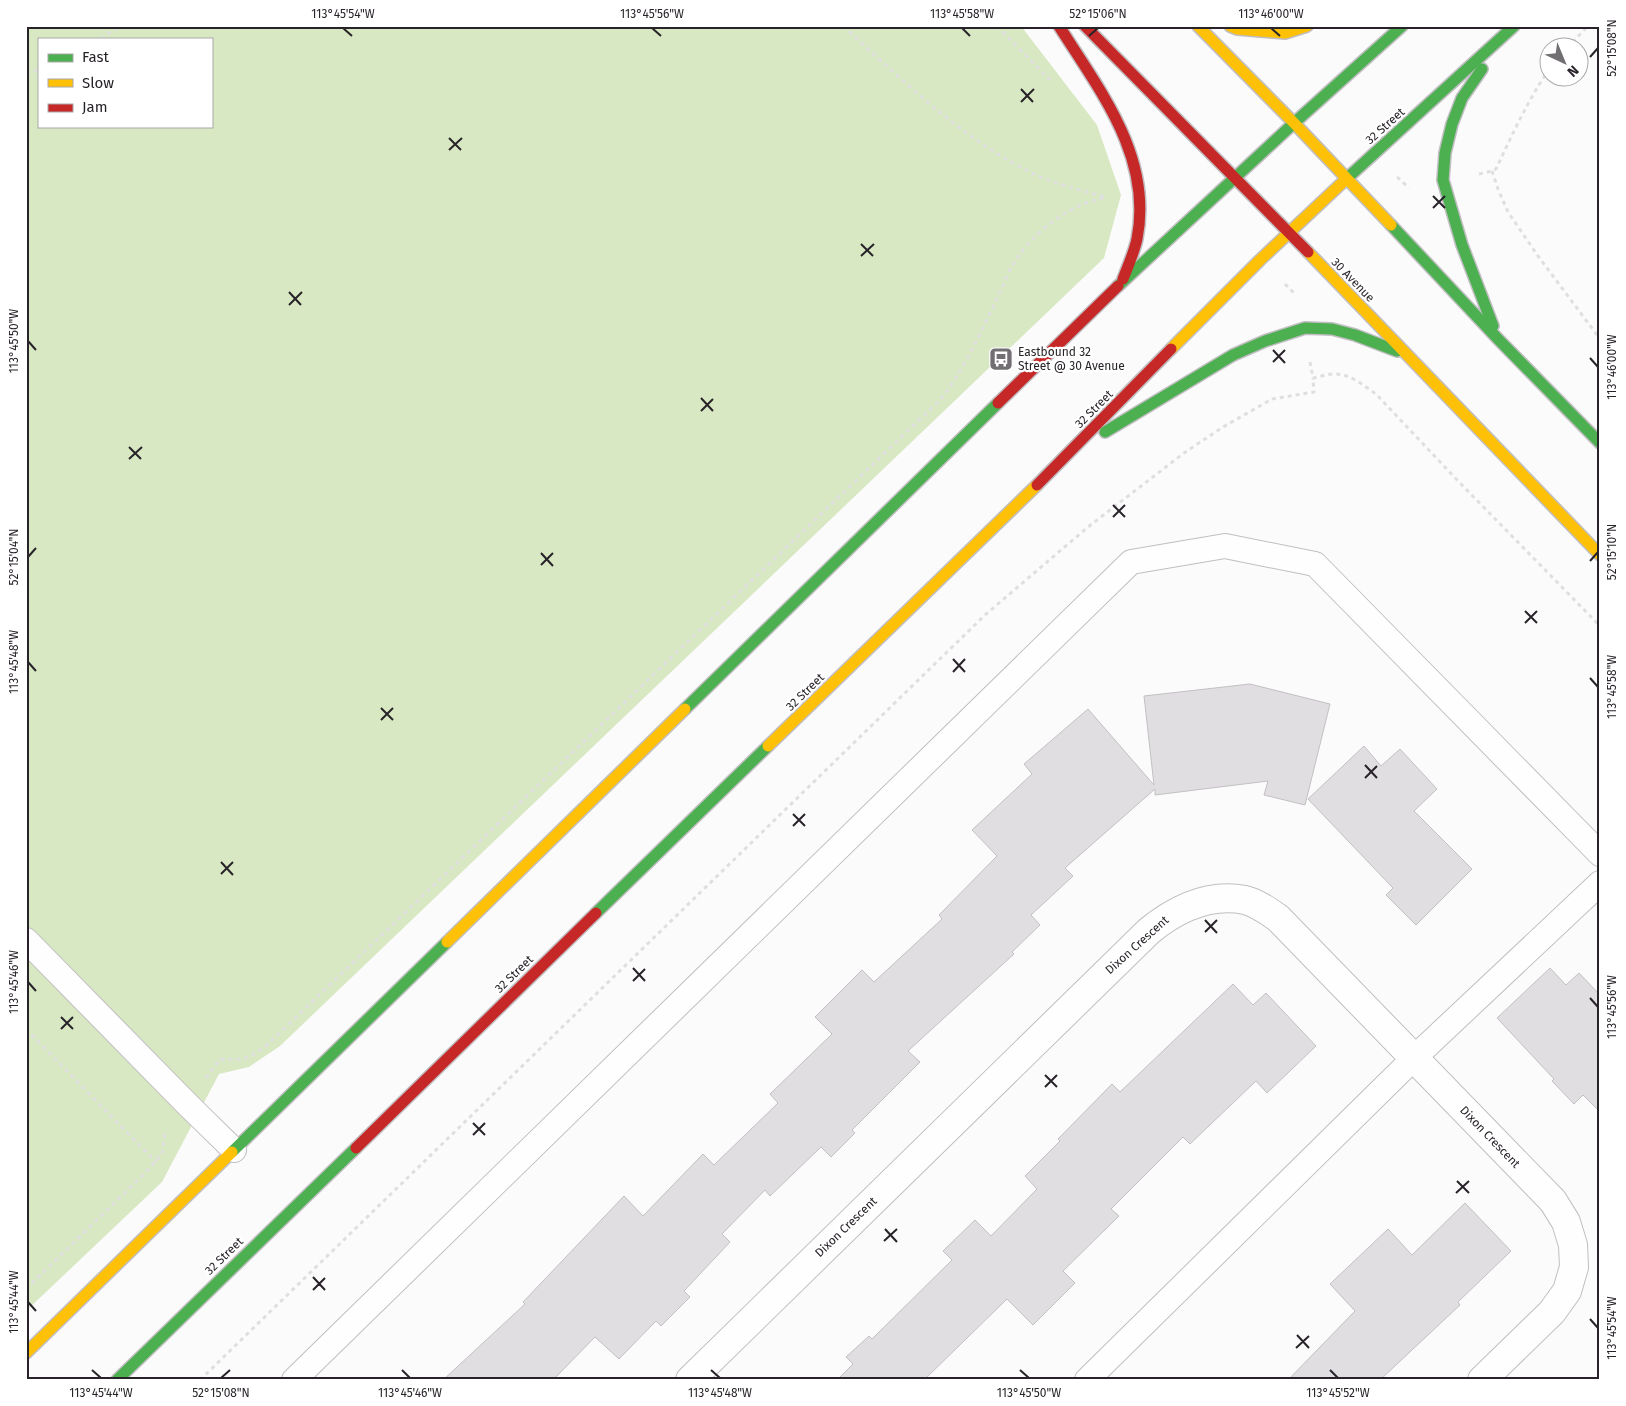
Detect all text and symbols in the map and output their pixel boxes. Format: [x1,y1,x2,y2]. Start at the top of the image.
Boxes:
text: 113°45'54"W [311,7,375,21]
text: 113°45'56"W [620,7,684,21]
text: 113°45'58"W [930,7,994,21]
text: 52°15'06"N [1069,7,1127,21]
text: 113°46'00"W [1238,7,1304,21]
text: 52°15'08"N [1605,19,1619,77]
legend [38,38,212,128]
north arrow [1538,38,1588,88]
text: Fast [82,48,109,66]
text: N [1563,62,1582,80]
text: Slow [82,74,114,92]
text: Jam [82,98,108,116]
street label: 32 Street [1363,104,1408,147]
street label: 30 Avenue [1329,255,1377,305]
text: 113°45'50"W [7,309,21,373]
text: 113°46'00"W [1605,334,1619,400]
place label: Eastbound 32 Street @ 30 Avenue [1018,345,1125,373]
bus stop icon: Eastbound 32 Street @ 30 Avenue [988,346,1014,372]
street label: 32 Street [1072,387,1116,431]
text: 52°15'10"N [1605,524,1619,580]
text: 52°15'04"N [7,529,21,585]
text: 113°45'48"W [7,630,21,694]
text: 113°45'58"W [1605,655,1619,719]
street label: 32 Street [783,670,827,714]
street label: Dixon Crescent [1102,912,1172,977]
text: 113°45'46"W [7,950,21,1014]
street label: 32 Street [492,952,536,996]
text: 113°45'56"W [1605,975,1619,1039]
street label: Dixon Crescent [1457,1103,1523,1171]
street label: Dixon Crescent [812,1194,880,1260]
street label: 32 Street [202,1234,246,1278]
text: 113°45'44"W [7,1270,21,1334]
text: 113°45'54"W [1605,1296,1619,1360]
text: 113°45'44"W [69,1386,133,1400]
text: 52°15'08"N [192,1386,250,1400]
text: 113°45'46"W [378,1386,442,1400]
text: 113°45'48"W [688,1386,752,1400]
text: 113°45'50"W [997,1386,1061,1400]
text: 113°45'52"W [1306,1386,1370,1400]

